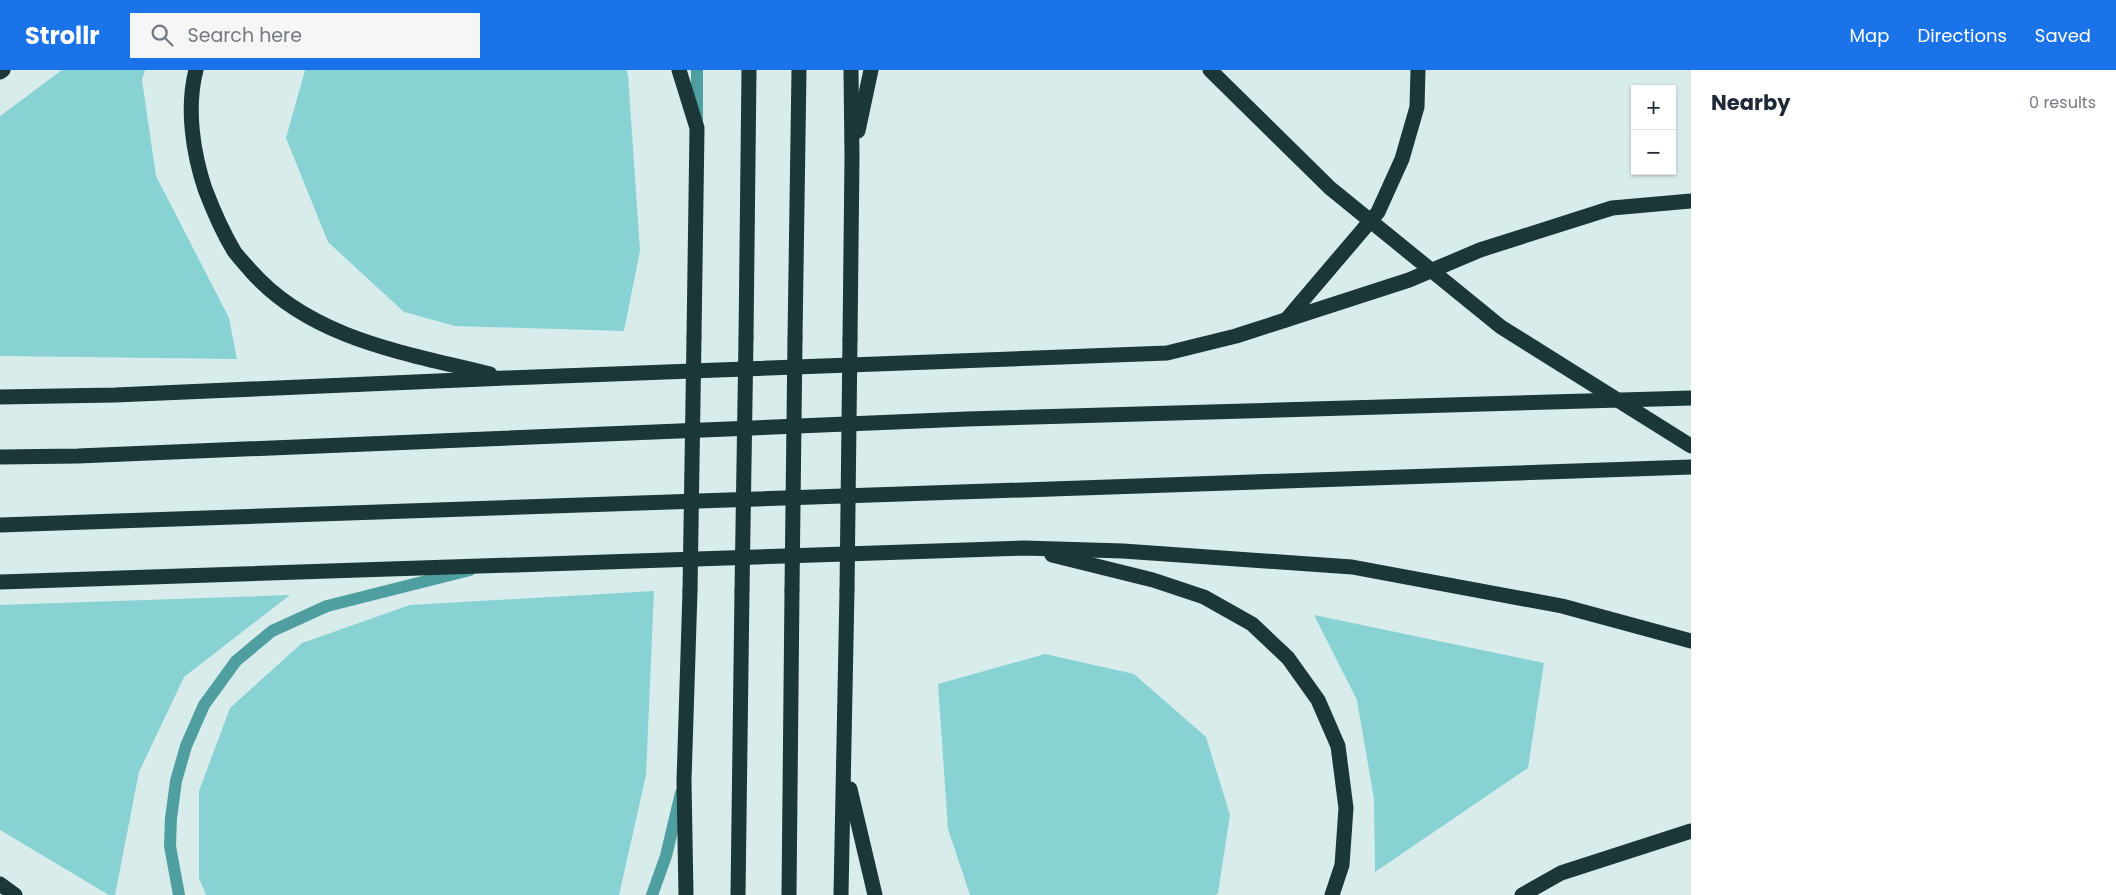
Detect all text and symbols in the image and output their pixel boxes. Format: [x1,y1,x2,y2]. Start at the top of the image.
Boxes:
search box [130,13,480,58]
text: Strollr [25,19,100,52]
icon: search [148,21,176,49]
text: Search here [188,22,302,49]
text: Map [1850,23,1889,48]
text: Directions [1917,23,2007,48]
text: Saved [2035,23,2091,48]
map controls [1631,85,1676,175]
button: + [1631,85,1676,130]
text: Nearby [1711,88,1791,117]
text: 0 results [2029,91,2096,114]
button: − [1631,130,1676,175]

